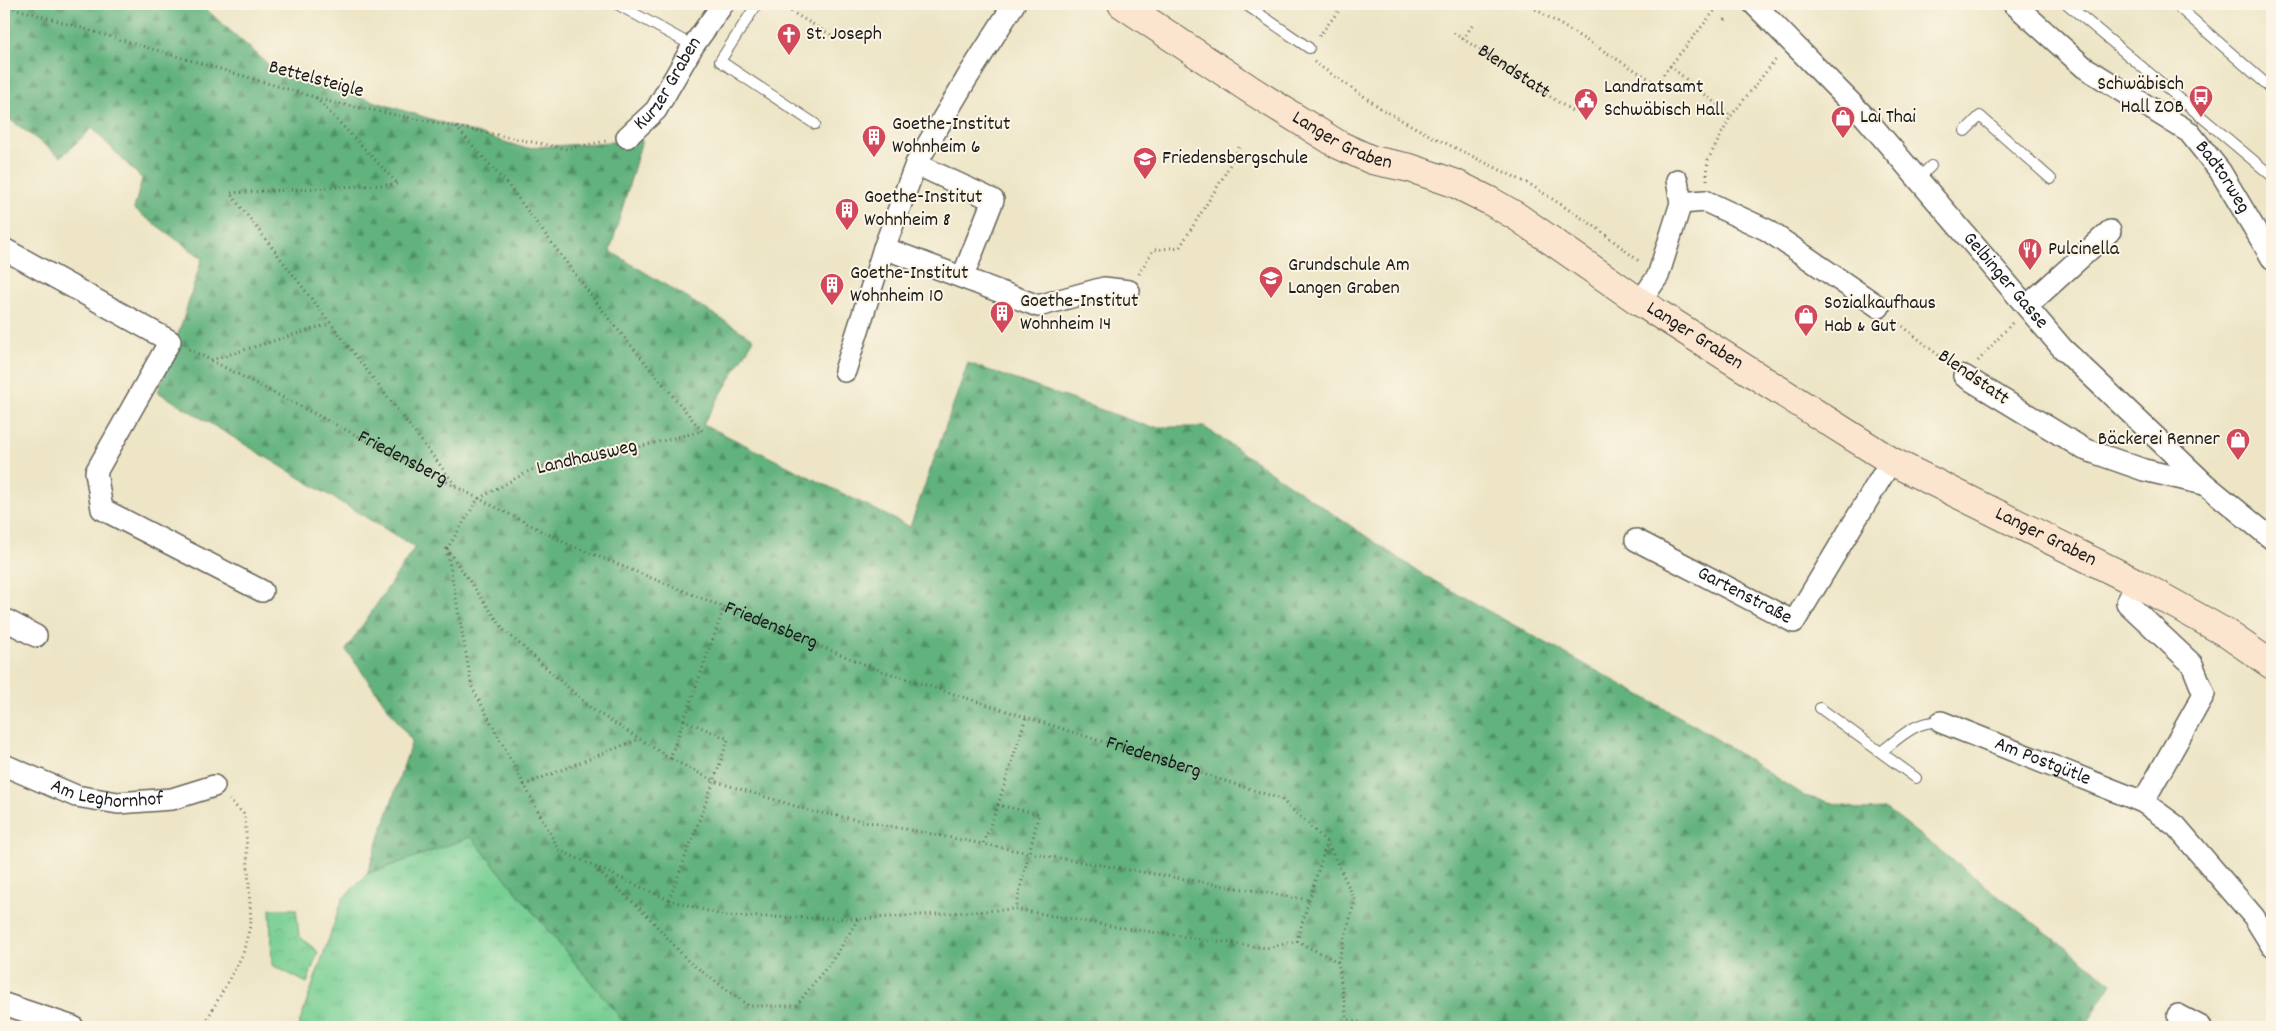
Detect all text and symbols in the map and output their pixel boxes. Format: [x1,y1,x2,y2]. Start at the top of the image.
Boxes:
place label: St. Joseph [806,21,882,49]
church icon: St. Joseph [776,22,802,56]
street label: Kurzer Graben [628,31,709,137]
street label: Blendstatt [1471,38,1555,106]
street label: Bettelsteigle [265,54,367,106]
place label: Schwäbisch Hall ZOB [2097,71,2184,122]
place label: Landratsamt Schwäbisch Hall [1604,74,1725,125]
bus stop icon: Schwäbisch Hall ZOB [2188,84,2214,118]
public building icon: Landratsamt Schwäbisch Hall [1573,87,1599,121]
place label: Lai Thai [1860,104,1916,132]
street label: Langer Graben [1286,105,1394,178]
shop icon: Lai Thai [1830,105,1856,139]
place label: Goethe-Institut Wohnheim 6 [892,111,1010,162]
building icon: Goethe-Institut Wohnheim 6 [861,124,887,158]
street label: Badtorweg [2187,135,2257,219]
place label: Friedensbergschule [1162,145,1308,173]
school or university icon: Friedensbergschule [1132,146,1158,180]
place label: Goethe-Institut Wohnheim 8 [864,184,982,235]
building icon: Goethe-Institut Wohnheim 8 [834,197,860,231]
street label: Gelbinger Gasse [1955,226,2055,336]
place label: Pulcinella [2048,236,2120,264]
restaurant icon: Pulcinella [2017,237,2043,271]
place label: Grundschule Am Langen Graben [1288,252,1410,303]
place label: Goethe-Institut Wohnheim 10 [850,260,968,311]
school or university icon: Grundschule Am Langen Graben [1258,265,1284,299]
building icon: Goethe-Institut Wohnheim 10 [819,272,845,306]
place label: Goethe-Institut Wohnheim 14 [1020,288,1138,339]
place label: Sozialkaufhaus Hab & Gut [1824,290,1936,341]
street label: Langer Graben [1640,295,1748,378]
building icon: Goethe-Institut Wohnheim 14 [989,300,1015,334]
shop icon: Sozialkaufhaus Hab & Gut [1793,303,1819,337]
street label: Blendstatt [1932,343,2014,413]
street label: Friedensberg [352,424,452,494]
place label: Bäckerei Renner [2098,426,2221,454]
shop icon: Bäckerei Renner [2225,427,2251,461]
street label: Landhausweg [534,433,640,483]
street label: Langer Graben [1990,501,2101,575]
street label: Gartenstraße [1692,560,1797,633]
street label: Friedensberg [720,595,822,658]
street label: Friedensberg [1102,730,1205,786]
street label: Am Postgütle [1990,730,2095,794]
street label: Am Leghornhof [46,773,165,817]

